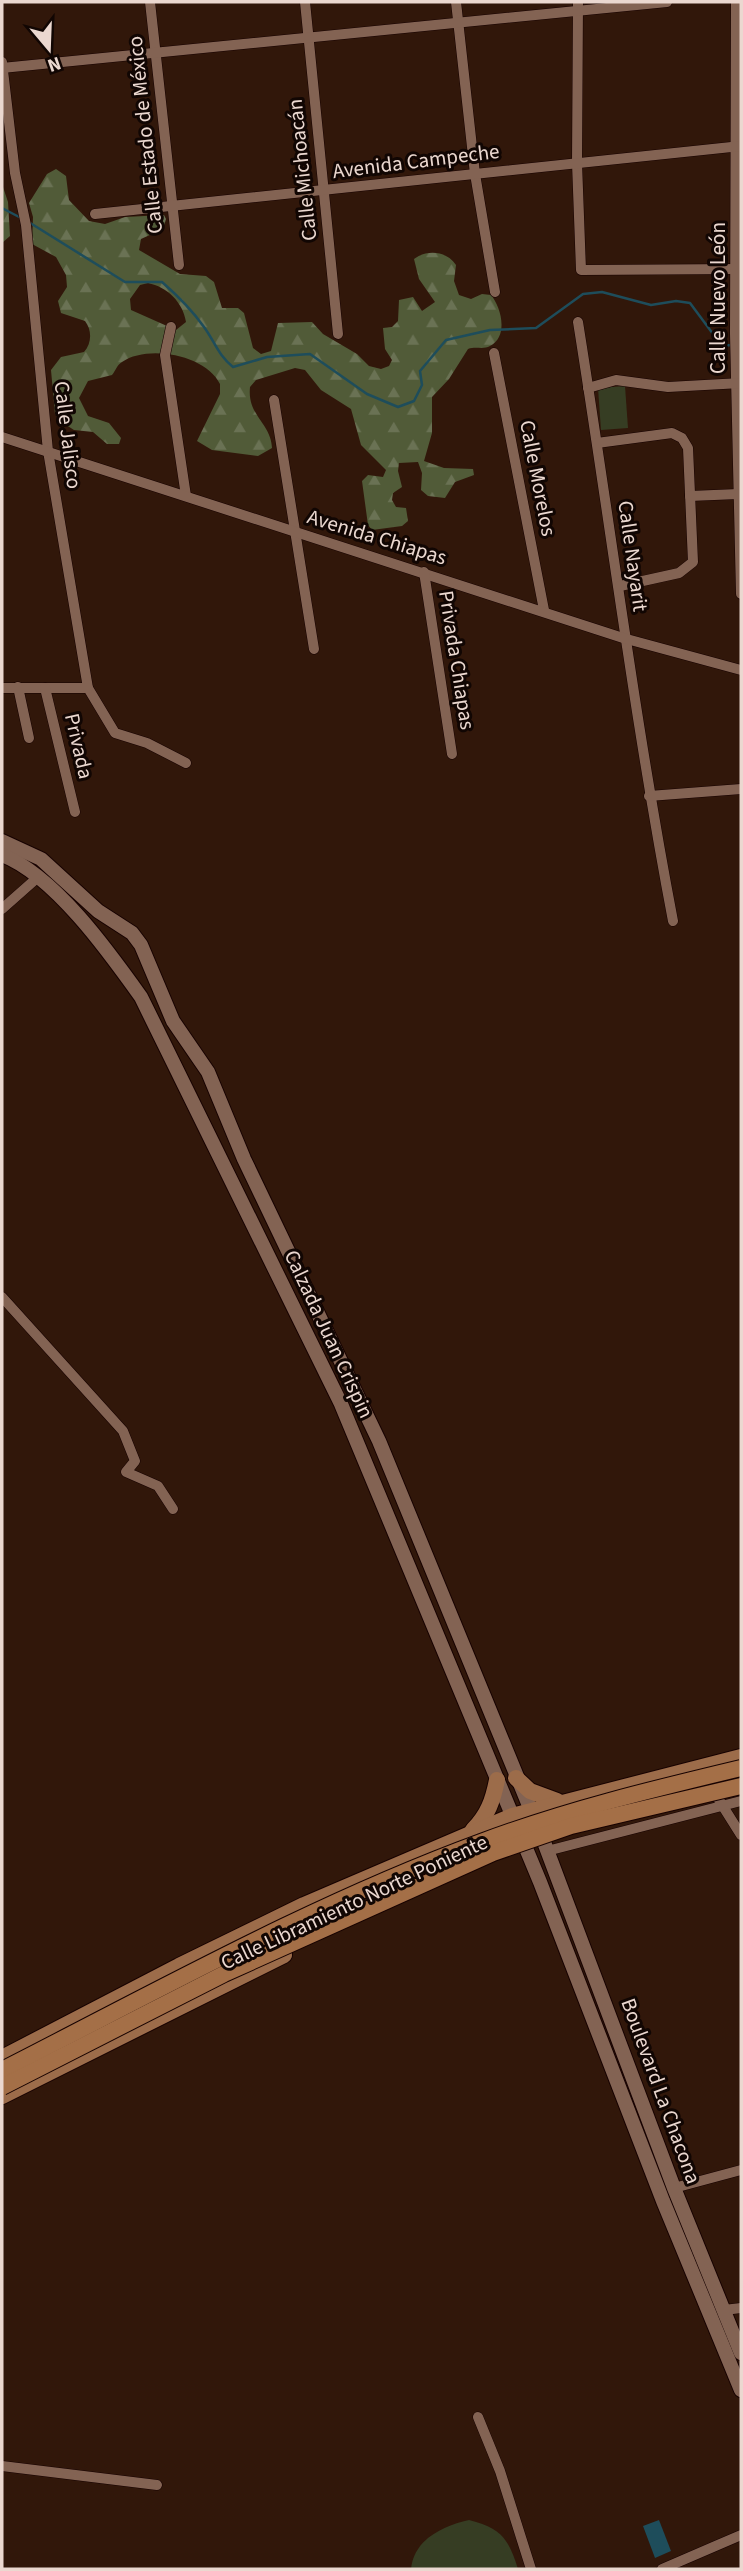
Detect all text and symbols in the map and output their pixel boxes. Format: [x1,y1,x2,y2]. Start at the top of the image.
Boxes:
north arrow [14,14,84,84]
street label: Calle Estado de México [120,35,170,235]
text: N [44,49,64,78]
street label: Calle Michoacán [280,98,324,242]
street label: Avenida Campeche [331,136,501,186]
street label: Calle Nuevo León [703,222,733,374]
street label: Calle Jalisco [47,379,89,491]
street label: Calle Morelos [512,417,564,539]
street label: Calle Nayarit [610,499,656,613]
street label: Avenida Chiapas [304,502,451,573]
street label: Privada Chiapas [431,588,483,732]
street label: Privada [57,710,101,782]
street label: Calzada Juan Crispin [277,1245,381,1423]
street label: Calle Libramiento Norte Poniente [216,1827,492,1977]
street label: Boulevard La Chacona [613,1994,709,2188]

